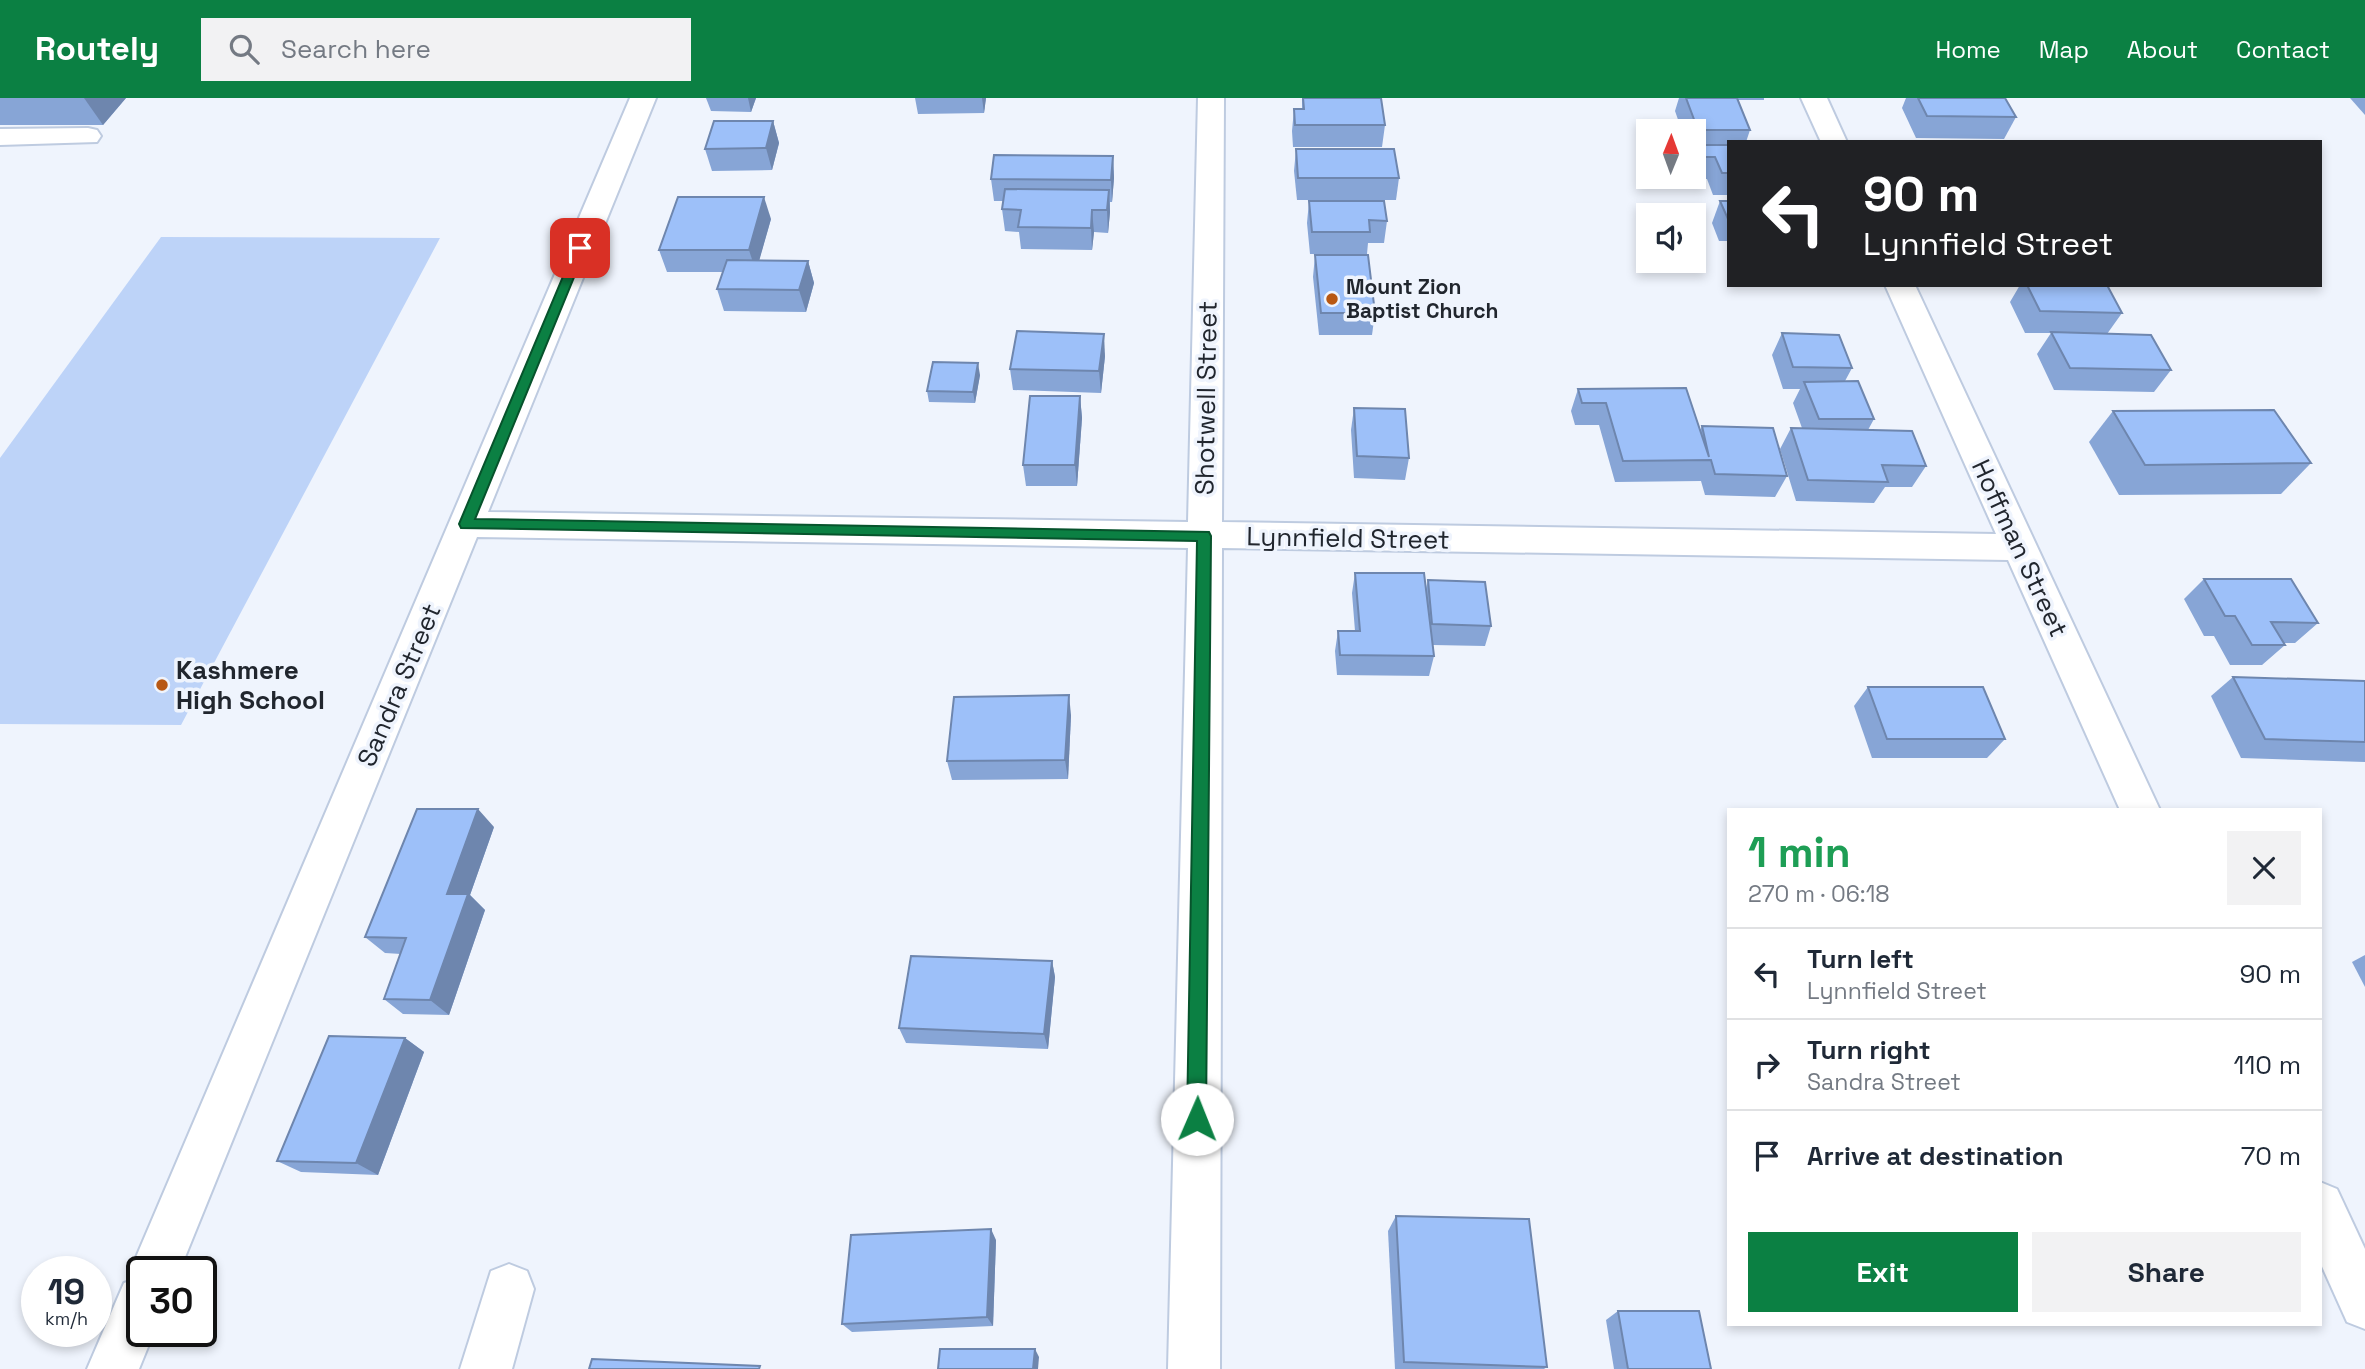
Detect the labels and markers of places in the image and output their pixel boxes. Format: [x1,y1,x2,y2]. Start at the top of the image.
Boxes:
pin [550,218,610,278]
place label: Mount Zion Baptist Church [1346,273,1498,324]
marker: Mount Zion Baptist Church [1324,291,1340,307]
place label: Kashmere High School [176,653,325,717]
marker: Kashmere High School [154,677,170,693]

